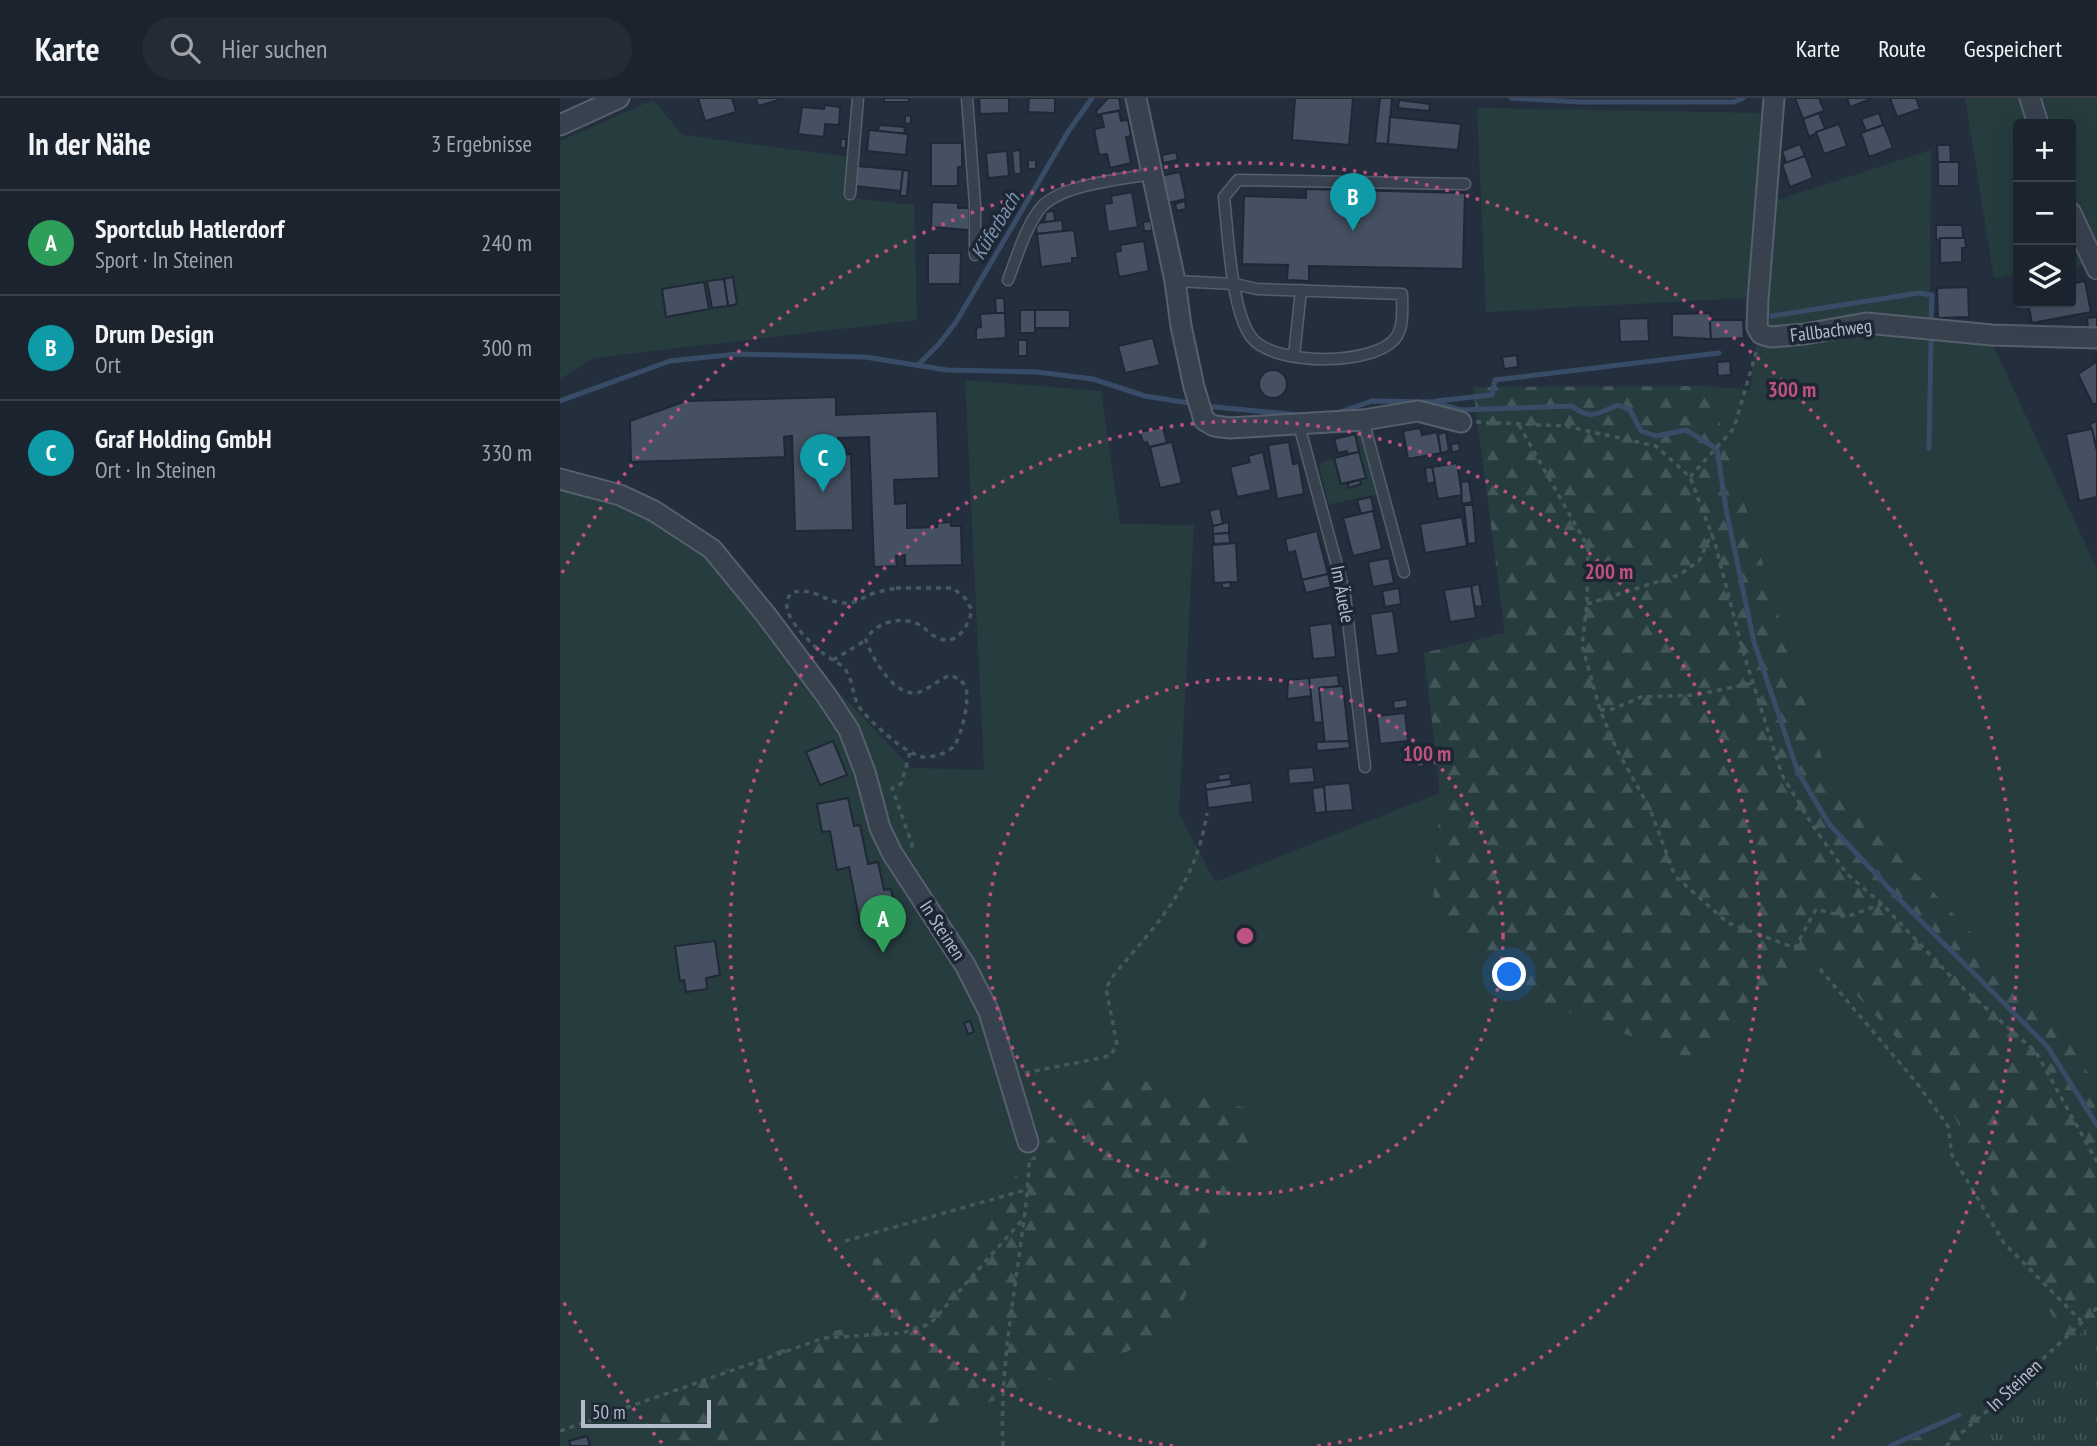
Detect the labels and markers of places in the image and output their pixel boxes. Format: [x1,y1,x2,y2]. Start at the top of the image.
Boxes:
pin: B [1330,173,1376,231]
pin: C [800,434,846,492]
pin: A [860,895,906,953]
centre of rings [1233,924,1257,948]

